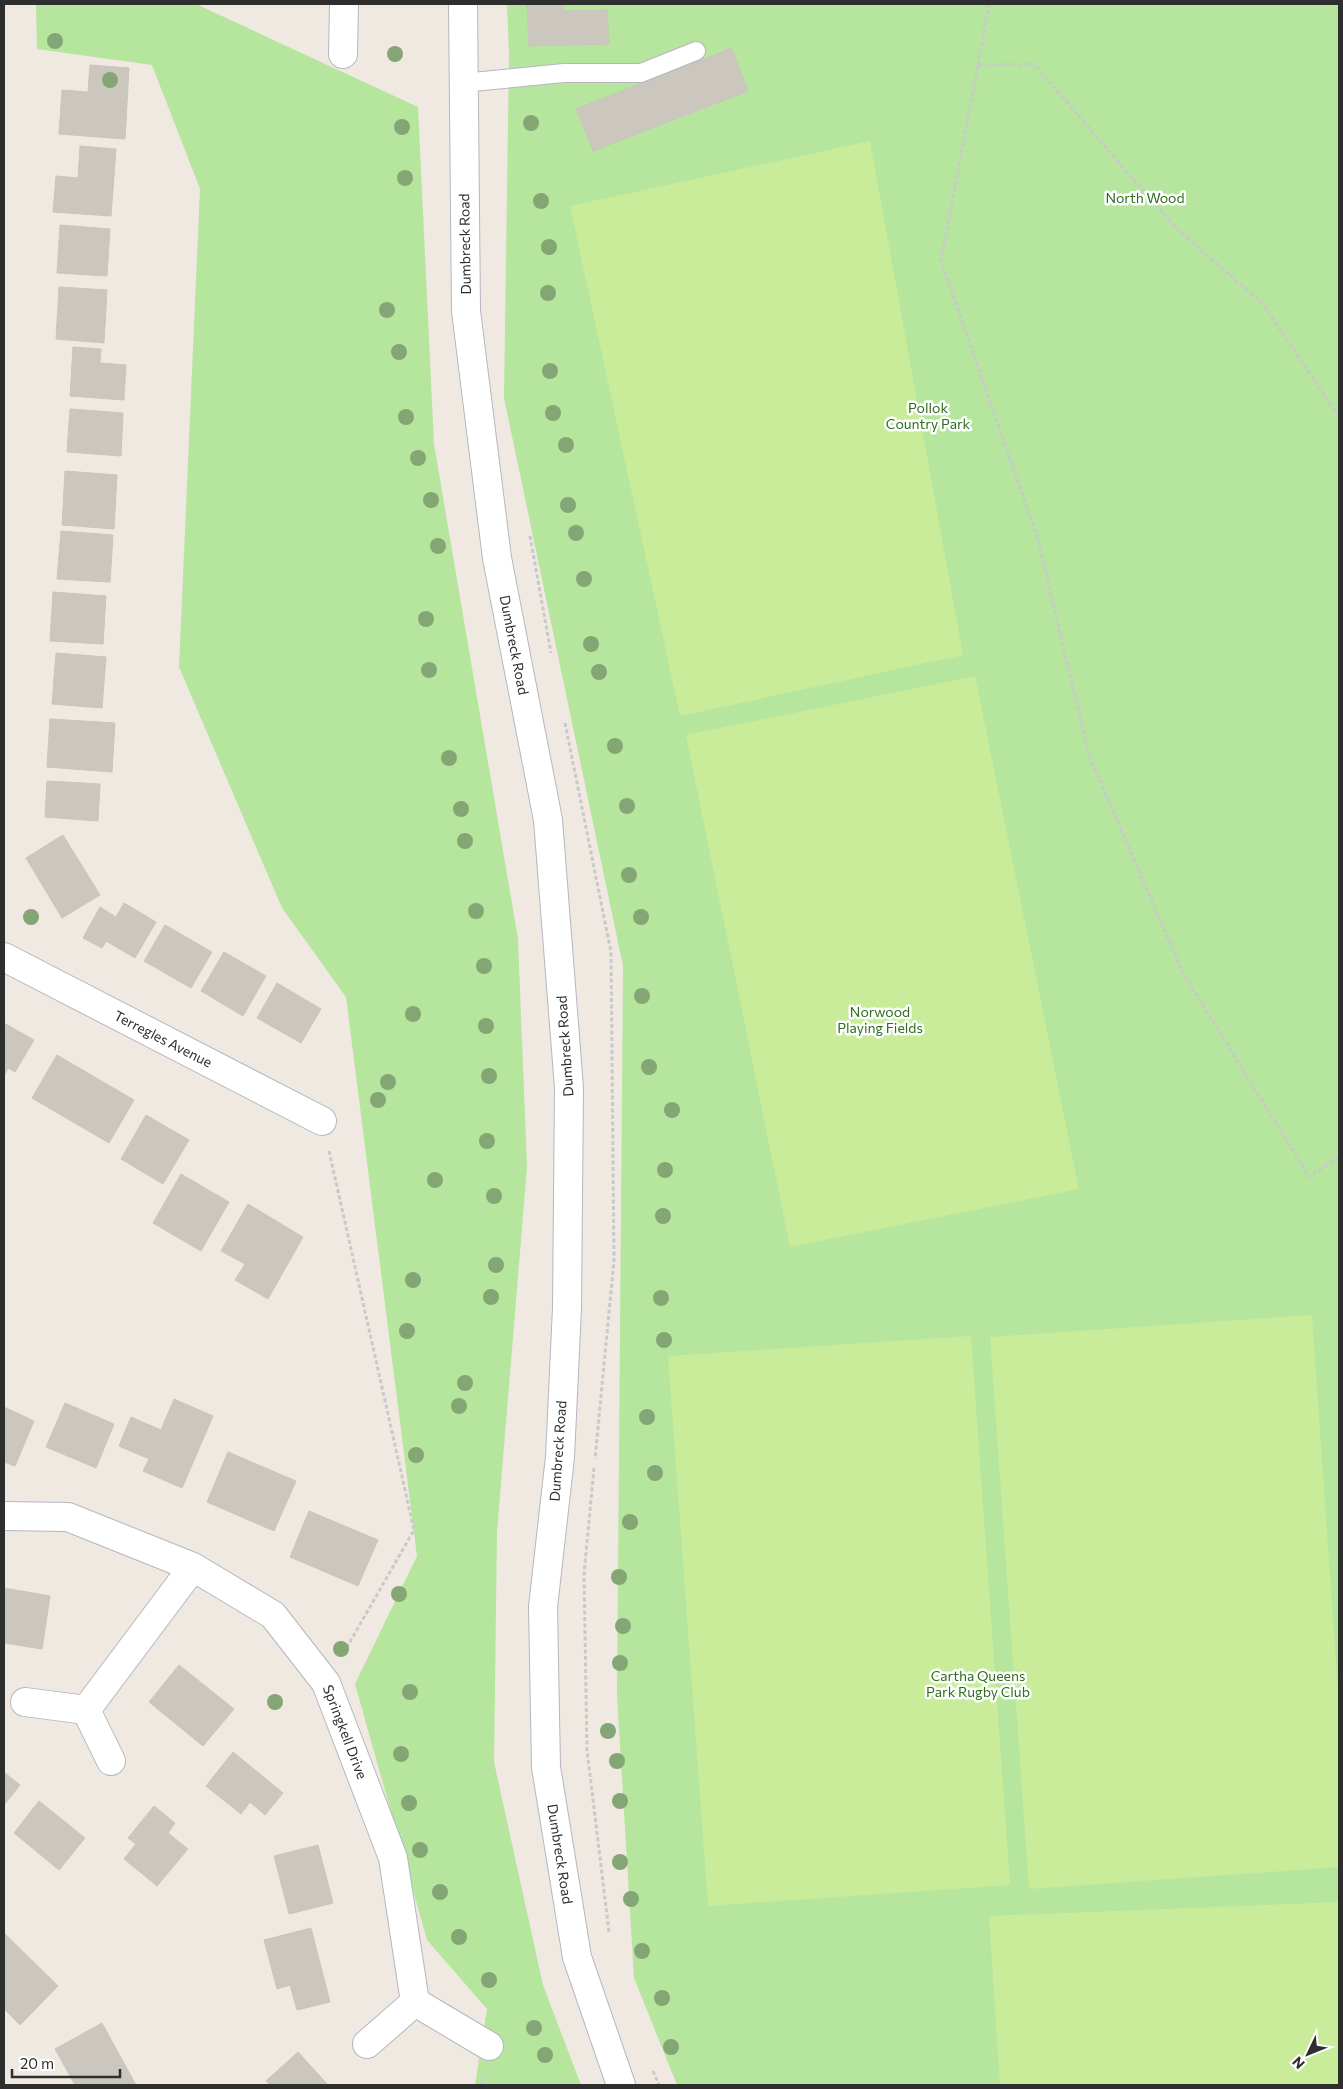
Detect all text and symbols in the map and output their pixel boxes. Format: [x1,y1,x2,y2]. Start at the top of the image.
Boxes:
park label: North Wood [1105,189,1185,206]
street label: Dumbreck Road [455,193,474,295]
park label: Pollok Country Park [886,399,971,432]
street label: Dumbreck Road [496,594,532,696]
street label: Dumbreck Road [552,995,577,1097]
park label: Norwood Playing Fields [837,1003,923,1036]
street label: Terregles Avenue [111,1006,215,1071]
street label: Dumbreck Road [545,1400,570,1502]
park label: Cartha Queens Park Rugby Club [926,1667,1030,1700]
street label: Springkell Drive [320,1682,371,1781]
street label: Dumbreck Road [544,1803,577,1905]
north arrow [1283,2029,1333,2079]
scale bar [12,2046,120,2078]
text: 20 m [20,2054,54,2072]
text: N [1288,2054,1308,2073]

